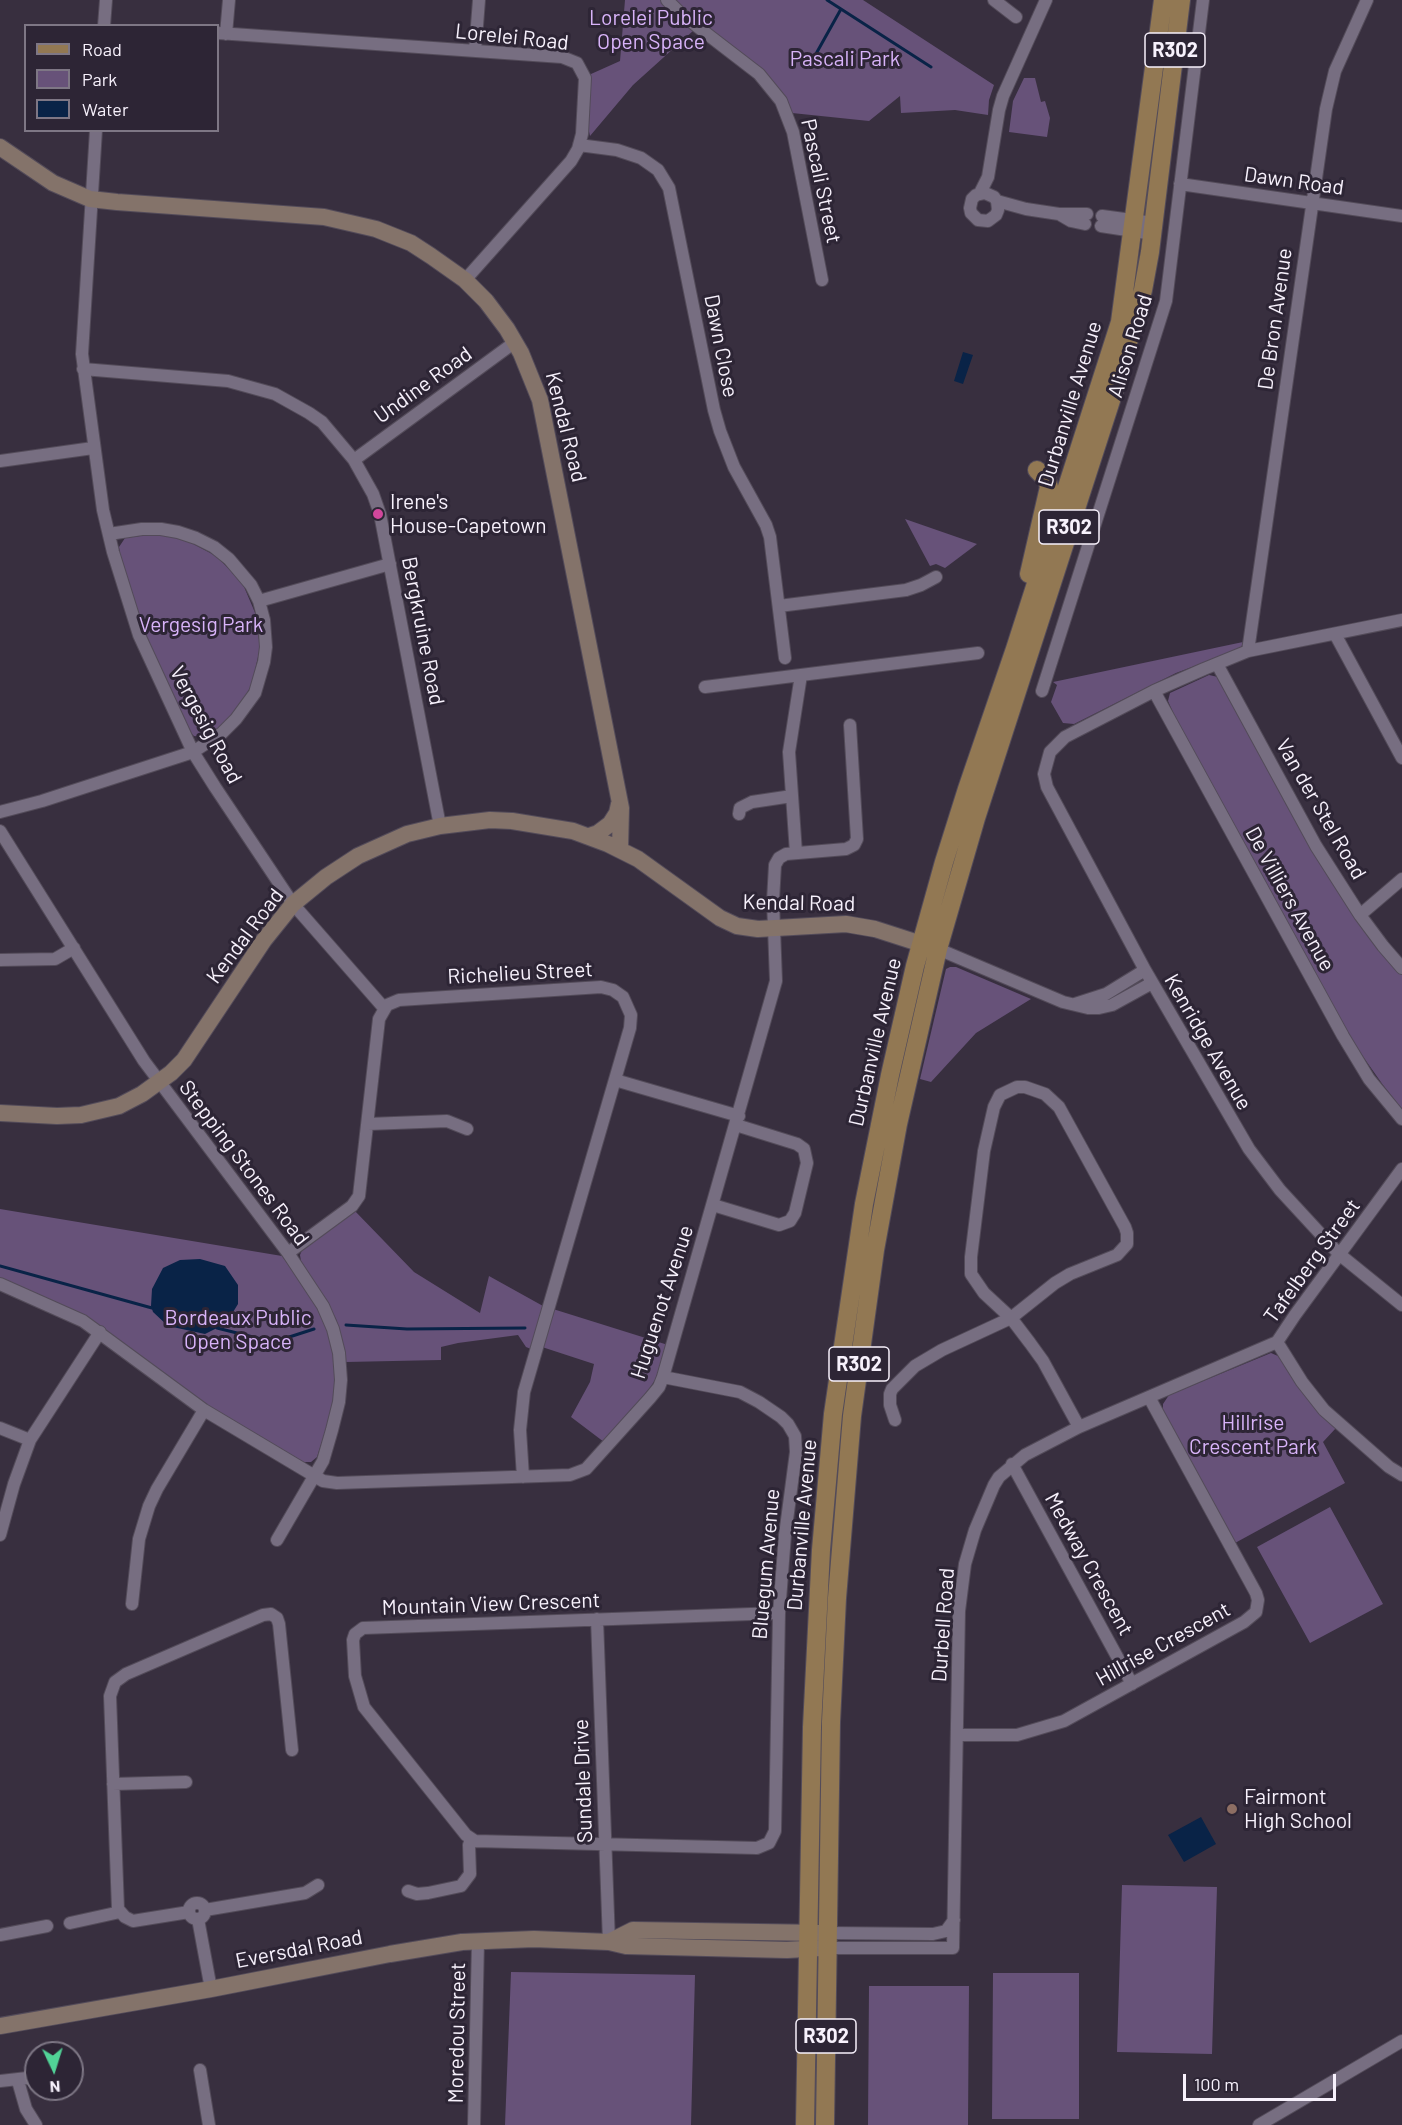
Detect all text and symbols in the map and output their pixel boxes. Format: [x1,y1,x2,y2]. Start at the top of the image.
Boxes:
park label: Lorelei Public Open Space [589,5,713,55]
street label: Lorelei Road [454,19,570,55]
legend [24,24,219,132]
road number: R302 [1145,33,1205,67]
text: Road [82,38,122,60]
park label: Pascali Park [790,46,900,72]
text: Park [82,68,117,90]
text: Water [82,98,129,120]
street label: Pascali Street [796,116,846,246]
street label: Dawn Road [1242,162,1346,200]
street label: De Bron Avenue [1253,247,1297,391]
street label: Alison Road [1102,291,1158,401]
street label: Dawn Close [699,292,743,400]
street label: Durbanville Avenue [1033,318,1107,490]
street label: Undine Road [369,341,477,429]
street label: Kendal Road [540,369,592,485]
place label: Irene's House-Capetown [390,489,547,539]
marker: Irene's House-Capetown [371,507,385,521]
road number: R302 [1039,510,1099,544]
street label: Bergkruine Road [396,555,450,707]
park label: Vergesig Park [139,612,263,638]
street label: Vergesig Road [164,662,248,788]
street label: Van der Stel Road [1270,734,1372,884]
street label: De Villiers Avenue [1240,823,1340,975]
street label: Kendal Road [201,883,289,989]
street label: Kendal Road [743,889,855,917]
street label: Durbanville Avenue [843,955,907,1129]
street label: Richelieu Street [447,957,593,989]
street label: Kenridge Avenue [1159,970,1257,1114]
street label: Stepping Stones Road [174,1076,314,1250]
street label: Tafelberg Street [1258,1194,1366,1328]
street label: Huguenot Avenue [625,1222,699,1382]
park label: Bordeaux Public Open Space [164,1305,312,1355]
road number: R302 [829,1347,889,1381]
park label: Hillrise Crescent Park [1189,1410,1317,1460]
street label: Durbanville Avenue [782,1438,822,1612]
street label: Bluegum Avenue [747,1488,785,1640]
street label: Medway Crescent [1039,1488,1139,1640]
street label: Durbell Road [926,1567,960,1683]
street label: Mountain View Crescent [381,1588,601,1620]
street label: Hillrise Crescent [1091,1597,1235,1691]
street label: Sundale Drive [568,1719,598,1843]
place label: Fairmont High School [1244,1784,1352,1834]
marker: Fairmont High School [1225,1802,1239,1816]
street label: Eversdal Road [233,1924,365,1974]
street label: Moredou Street [443,1962,471,2104]
road number: R302 [796,2019,856,2053]
north arrow [24,2041,84,2101]
scale bar [1186,2062,1339,2100]
text: 100 m [1194,2073,1239,2095]
text: N [49,2078,61,2097]

